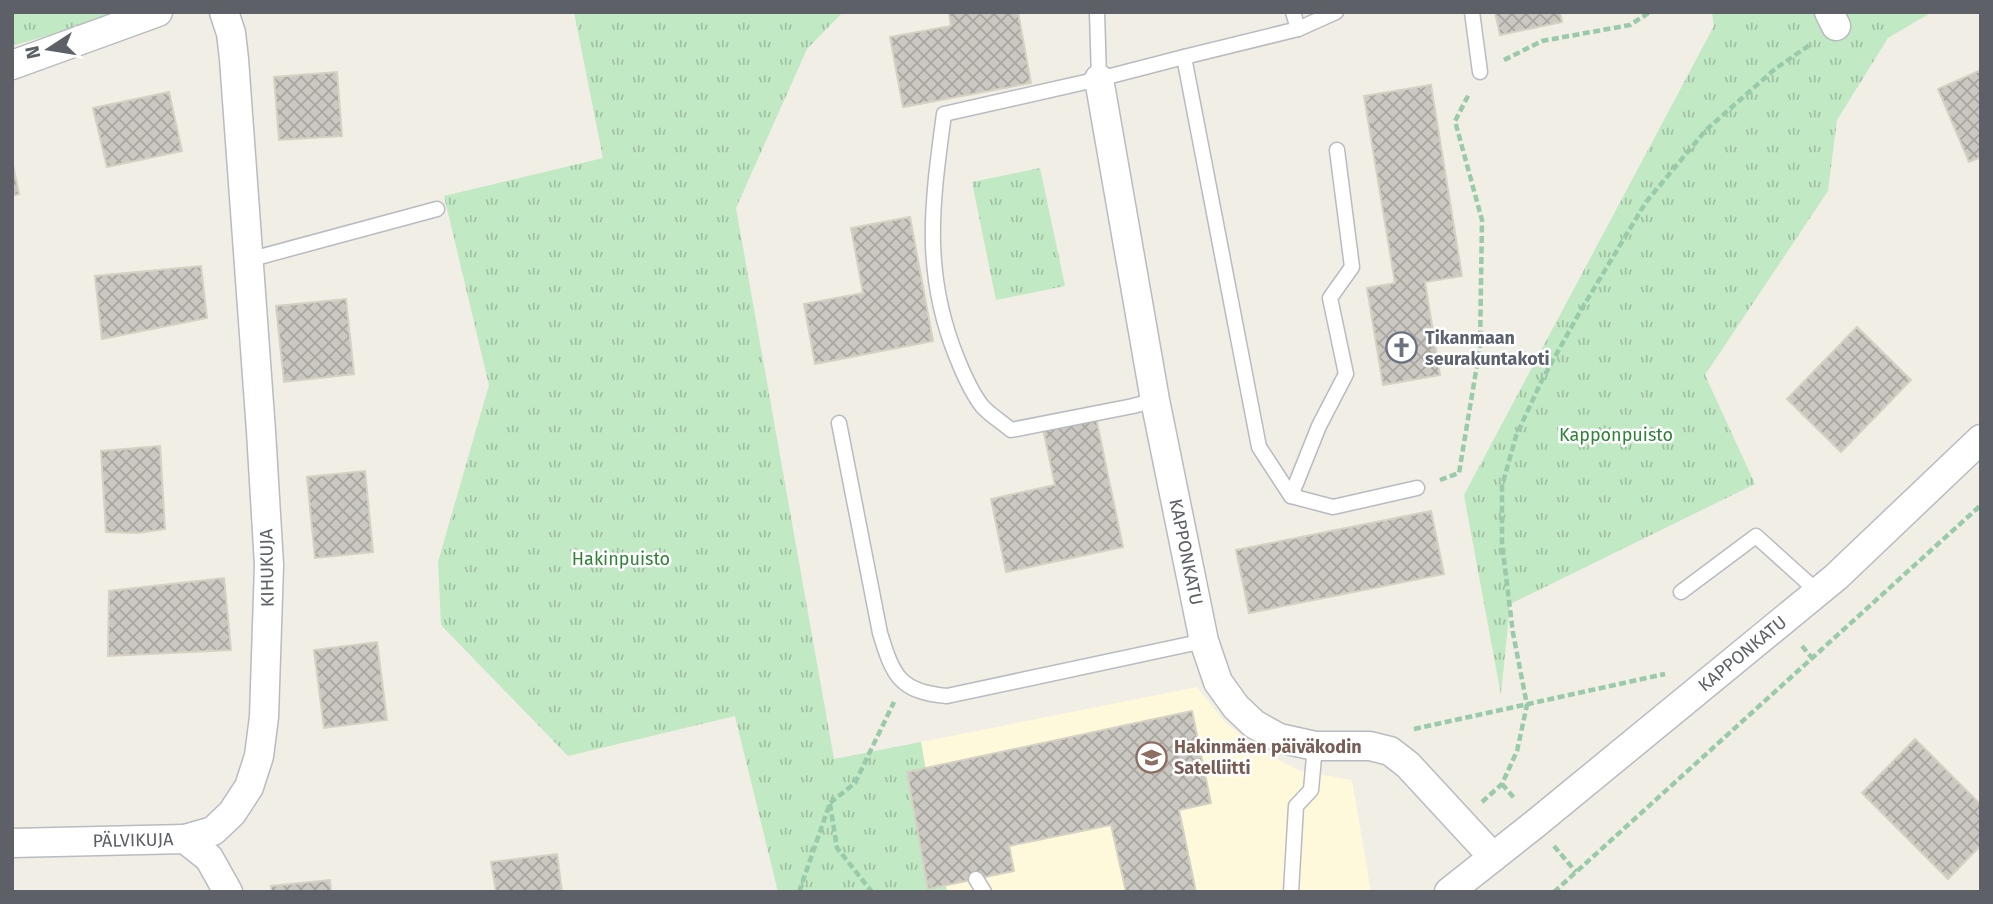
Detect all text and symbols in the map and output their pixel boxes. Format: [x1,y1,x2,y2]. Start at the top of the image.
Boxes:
north arrow [14,14,84,84]
text: N [20,44,45,61]
place label: Tikanmaan seurakuntakoti [1425,327,1550,370]
church icon: Tikanmaan seurakuntakoti [1385,331,1419,365]
park label: Kapponpuisto [1559,424,1673,446]
street label: KAPPONKATU [1164,497,1207,607]
street label: KIHUKUJA [255,528,279,607]
park label: Hakinpuisto [572,548,670,570]
street label: KAPPONKATU [1694,611,1791,696]
place label: Hakinmäen päiväkodin Satelliitti [1174,736,1362,779]
school or university icon: Hakinmäen päiväkodin Satelliitti [1134,740,1168,774]
street label: PÄLVIKUJA [92,828,174,852]

